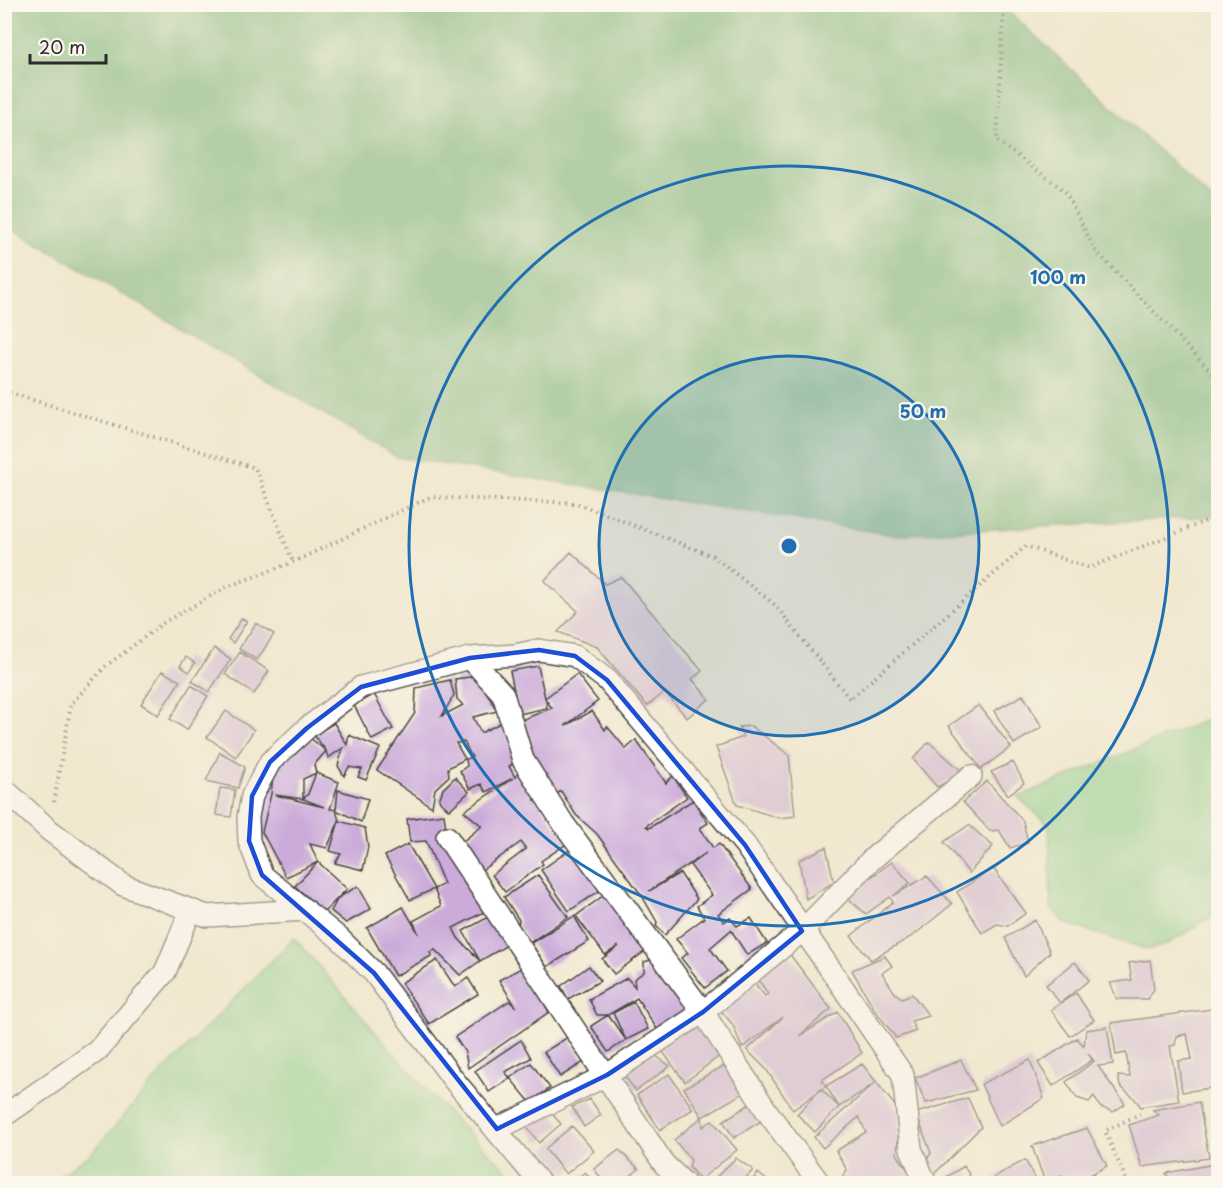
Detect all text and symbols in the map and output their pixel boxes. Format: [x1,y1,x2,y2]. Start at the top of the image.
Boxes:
scale bar [30,27,106,65]
text: 20 m [39,33,85,60]
text: 100 m [1030,263,1086,290]
text: 50 m [900,397,946,424]
centre of rings [779,536,799,556]

